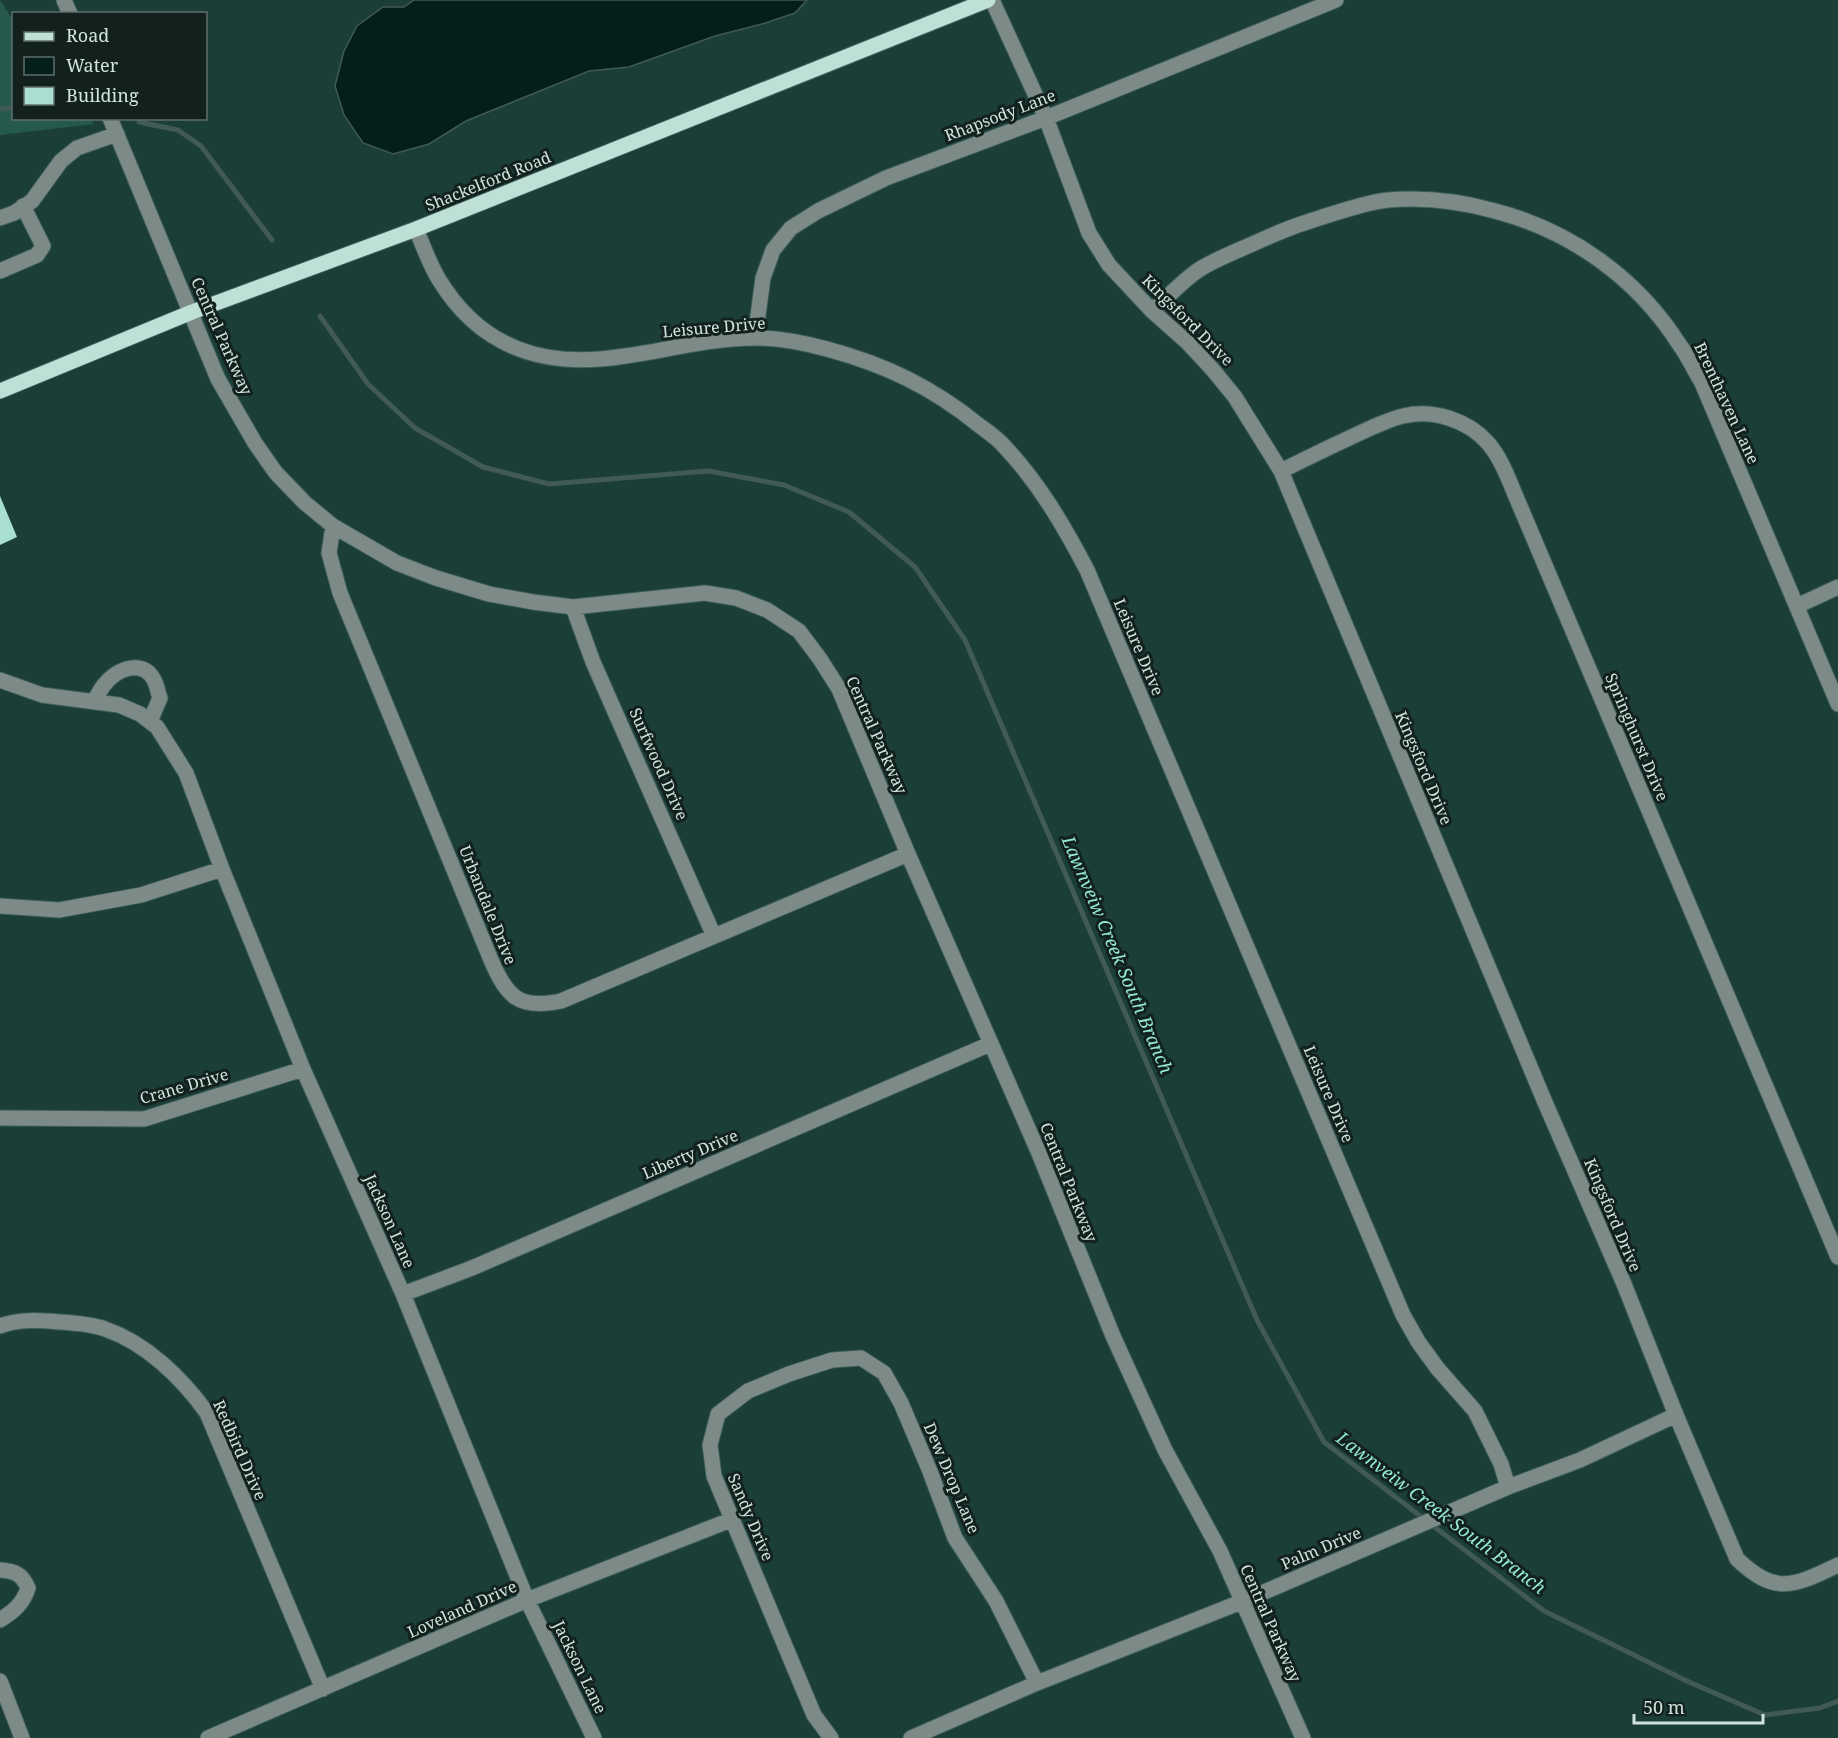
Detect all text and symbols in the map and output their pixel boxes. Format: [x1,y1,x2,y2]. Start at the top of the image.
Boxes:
legend [12,12,207,120]
text: Road [66,23,109,47]
text: Water [66,53,119,77]
text: Building [66,83,139,107]
street label: Rhapsody Lane [942,84,1058,146]
street label: Shackelford Road [422,146,554,216]
street label: Kingsford Drive [1137,269,1239,371]
street label: Central Parkway [186,274,258,399]
street label: Leisure Drive [662,312,766,342]
street label: Brenthaven Lane [1689,339,1765,467]
street label: Leisure Drive [1109,595,1169,699]
street label: Springhurst Drive [1600,670,1674,804]
street label: Central Parkway [841,673,913,798]
street label: Surfwood Drive [624,704,694,824]
street label: Kingsford Drive [1390,708,1458,828]
water label: Lawnveiw Creek South Branch [1056,831,1179,1077]
street label: Urbandale Drive [454,842,522,968]
street label: Leisure Drive [1299,1042,1359,1146]
street label: Crane Drive [137,1063,231,1109]
street label: Central Parkway [1035,1119,1103,1246]
street label: Liberty Drive [639,1124,741,1184]
street label: Kingsford Drive [1579,1155,1647,1275]
street label: Jackson Lane [359,1170,421,1271]
street label: Redbird Drive [208,1396,272,1504]
street label: Dew Drop Lane [919,1419,985,1537]
water label: Lawnveiw Creek South Branch [1331,1425,1551,1599]
street label: Sandy Drive [723,1470,779,1564]
street label: Palm Drive [1278,1521,1364,1575]
street label: Central Parkway [1235,1561,1307,1686]
street label: Loveland Drive [404,1575,520,1643]
street label: Jackson Lane [548,1616,612,1717]
scale bar [1634,1687,1763,1725]
text: 50 m [1643,1695,1685,1719]

